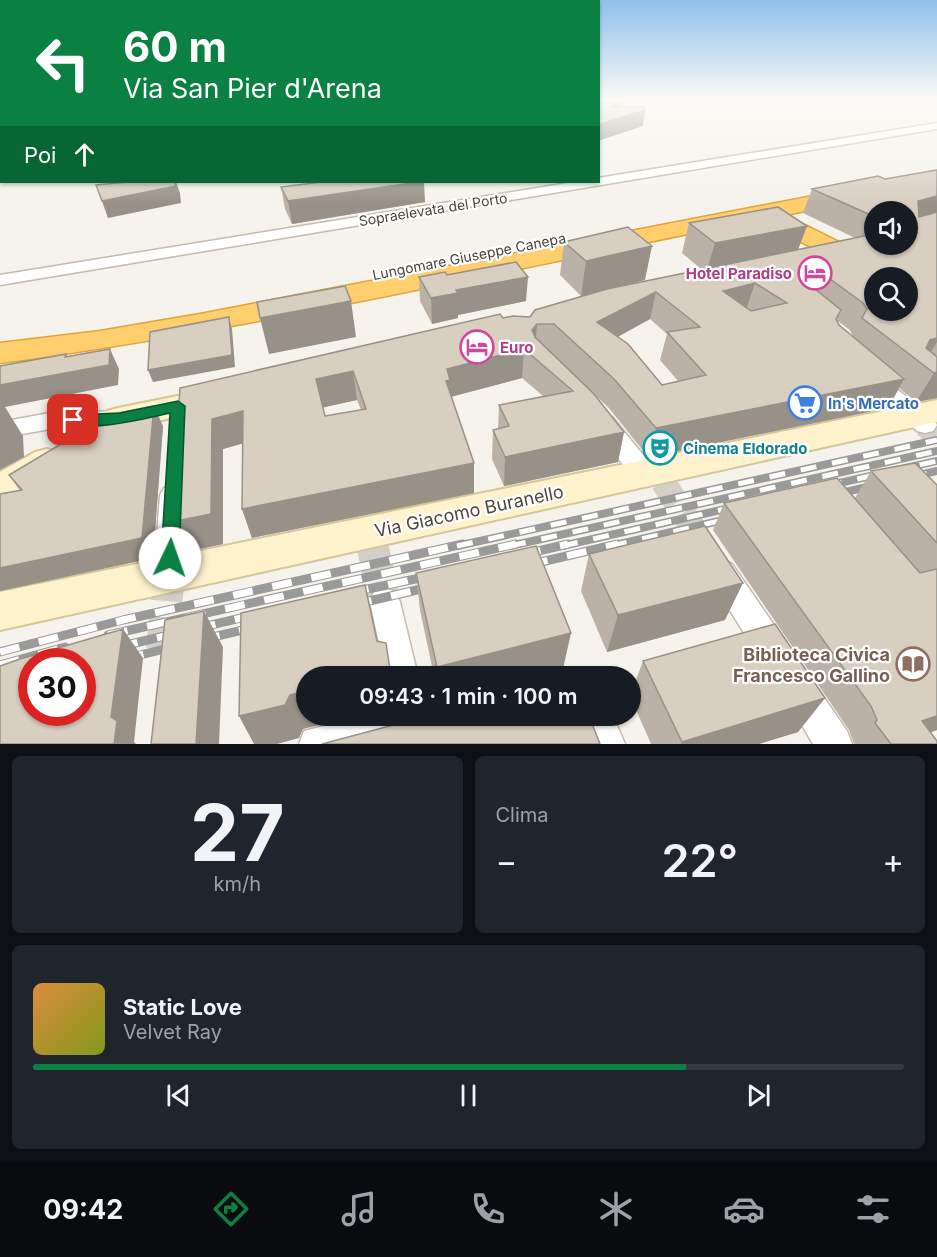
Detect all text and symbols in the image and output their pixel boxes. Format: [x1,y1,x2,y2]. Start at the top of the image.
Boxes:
text: 60 m [123,21,227,72]
icon: left [24,24,102,102]
text: Via San Pier d'Arena [123,72,382,105]
icon: ahead [68,138,101,171]
text: Poi [24,142,56,168]
street label: Sopraelevata del Porto [357,189,509,229]
map controls [864,201,918,321]
button: sound [864,201,918,255]
street label: Lungomare Giuseppe Canepa [371,229,567,283]
hotel icon: Hotel Paradiso [797,255,833,291]
place label: Hotel Paradiso [686,264,792,283]
button: search [864,267,918,321]
hotel icon: Euro [459,329,495,365]
place label: Euro [500,338,533,357]
supermarket icon: In's Mercato [787,385,823,421]
pin [47,394,98,445]
place label: In's Mercato [828,394,919,413]
icon: arrive [56,403,89,436]
theatre icon: Cinema Eldorado [642,430,678,466]
place label: Cinema Eldorado [683,439,807,458]
street label: Via Giacomo Buranello [373,481,565,541]
position arrow [138,526,202,590]
place label: Biblioteca Civica Francesco Gallino [733,644,890,686]
library icon: Biblioteca Civica Francesco Gallino [895,646,931,682]
speed limit sign: 30 [18,648,96,726]
text: 09:43 · 1 min · 100 m [359,683,578,709]
text: 27 [190,785,285,880]
text: Clima [496,803,549,827]
text: 22° [661,833,738,888]
text: − [496,841,517,881]
text: + [882,841,904,881]
text: km/h [213,872,261,896]
text: Static Love [123,994,242,1020]
text: Velvet Ray [123,1020,222,1044]
icon: previous [162,1079,195,1112]
icon: pause [452,1079,485,1112]
icon: next [742,1079,775,1112]
icon: directions [210,1188,252,1230]
icon: music [338,1188,380,1230]
icon: phone [467,1188,509,1230]
icon: climate [595,1188,637,1230]
icon: car [723,1188,765,1230]
icon: filters [852,1188,894,1230]
text: 09:42 [43,1193,123,1226]

